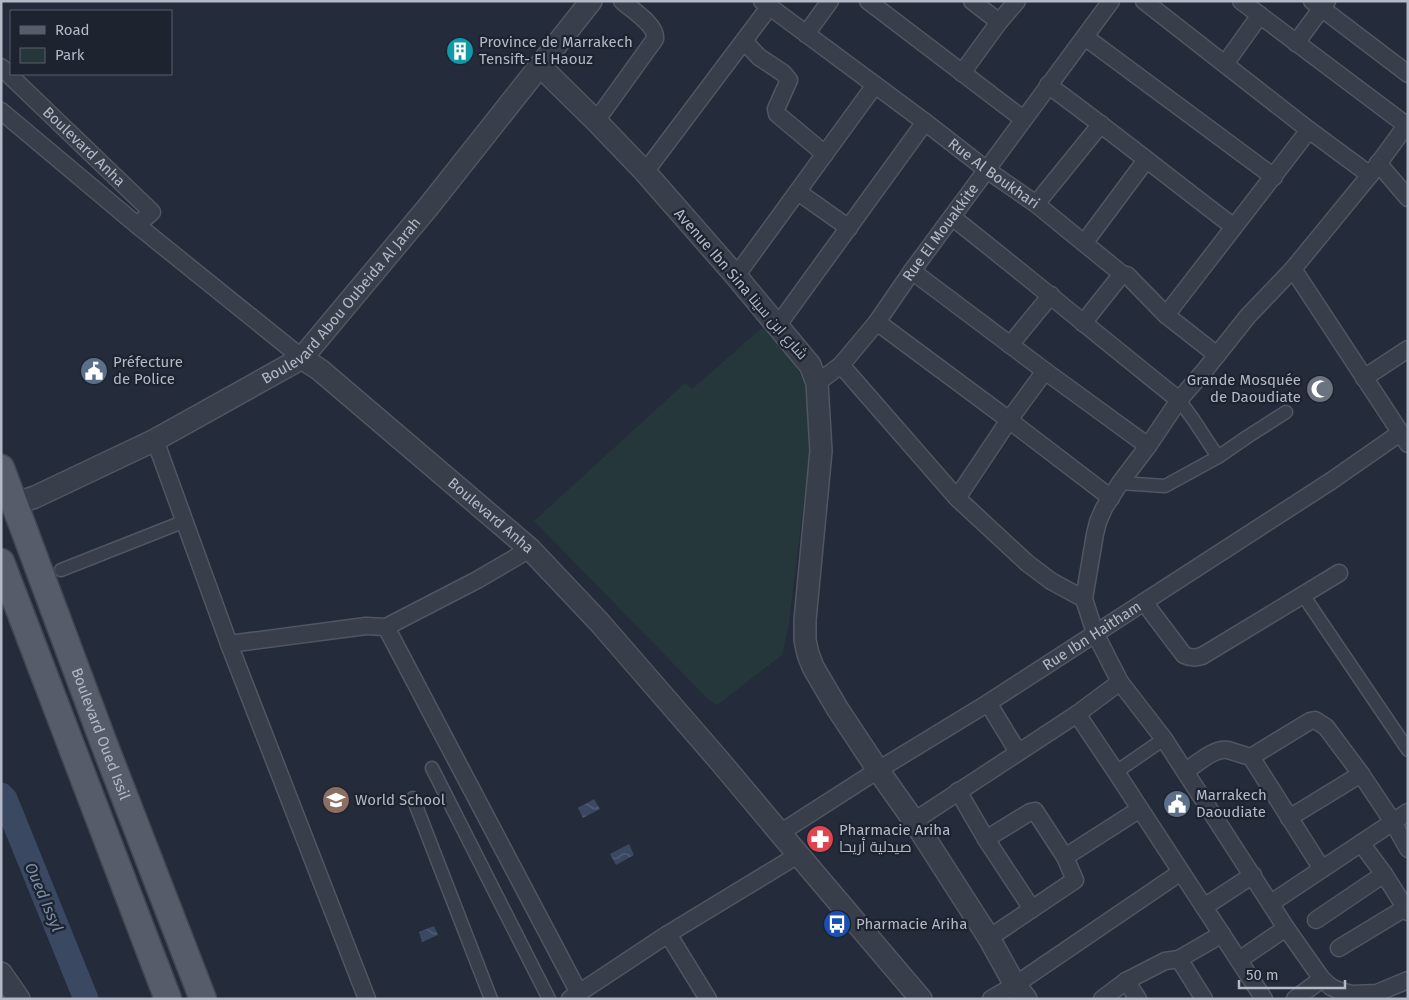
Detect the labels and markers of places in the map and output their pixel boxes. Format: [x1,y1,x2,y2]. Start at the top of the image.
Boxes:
place label: Province de Marrakech Tensift- El Haouz [479,33,633,68]
building icon: Province de Marrakech Tensift- El Haouz [445,36,475,66]
place label: Préfecture de Police [113,353,183,388]
public building icon: Préfecture de Police [79,356,109,386]
place label: Grande Mosquée de Daoudiate [1187,371,1301,406]
mosque icon: Grande Mosquée de Daoudiate [1305,374,1335,404]
school or university icon: World School [321,785,351,815]
place label: Marrakech Daoudiate [1196,786,1267,821]
public building icon: Marrakech Daoudiate [1162,789,1192,819]
place label: World School [355,791,446,809]
place label: Pharmacie Ariha صيدلية أريحا [839,821,950,856]
pharmacy icon: Pharmacie Ariha صيدلية أريحا [805,824,835,854]
bus stop icon: Pharmacie Ariha [822,909,852,939]
place label: Pharmacie Ariha [856,915,967,933]

